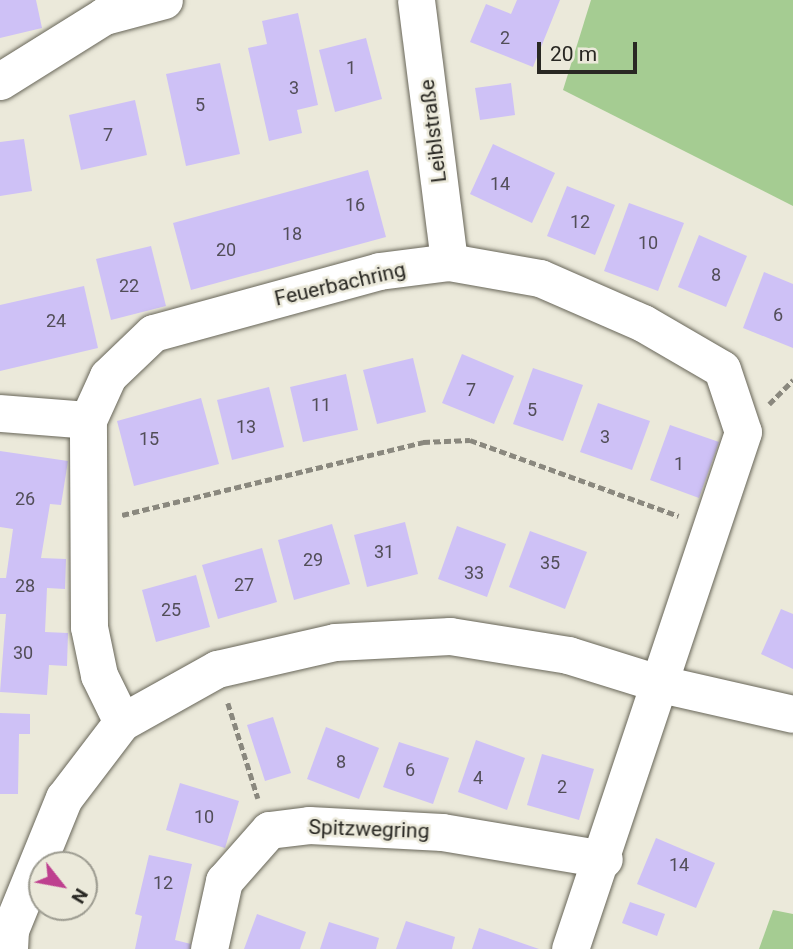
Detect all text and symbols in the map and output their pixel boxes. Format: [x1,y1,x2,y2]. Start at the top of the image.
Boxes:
house number: 2 [500,27,510,49]
scale bar [541,28,641,72]
text: 20 m [550,42,597,66]
house number: 1 [346,57,356,79]
house number: 3 [289,77,299,99]
street label: Leiblstraße [414,78,452,184]
house number: 5 [195,94,205,116]
house number: 7 [103,124,113,146]
house number: 14 [490,173,510,195]
house number: 16 [345,194,365,216]
house number: 12 [570,211,590,233]
house number: 18 [282,223,302,245]
house number: 10 [638,232,658,254]
house number: 20 [216,239,236,261]
street label: Feuerbachring [272,257,408,311]
house number: 8 [711,264,721,286]
house number: 22 [119,275,139,297]
house number: 6 [773,304,783,326]
house number: 24 [46,310,66,332]
house number: 7 [466,379,476,401]
house number: 11 [311,394,331,416]
house number: 5 [527,399,537,421]
house number: 13 [236,416,256,438]
house number: 3 [600,426,610,448]
house number: 15 [139,428,159,450]
house number: 1 [674,453,684,475]
house number: 26 [15,488,35,510]
house number: 31 [374,541,394,563]
house number: 29 [303,549,323,571]
house number: 35 [540,552,560,574]
house number: 33 [464,562,484,584]
house number: 27 [234,574,254,596]
house number: 28 [15,575,35,597]
house number: 25 [161,599,181,621]
house number: 30 [13,642,33,664]
house number: 8 [336,751,346,773]
house number: 6 [405,759,415,781]
house number: 4 [473,767,483,789]
house number: 2 [557,776,567,798]
house number: 10 [194,806,214,828]
street label: Spitzwegring [308,814,430,844]
north arrow [28,851,98,921]
house number: 14 [669,854,689,876]
house number: 12 [153,872,173,894]
text: N [66,884,93,908]

